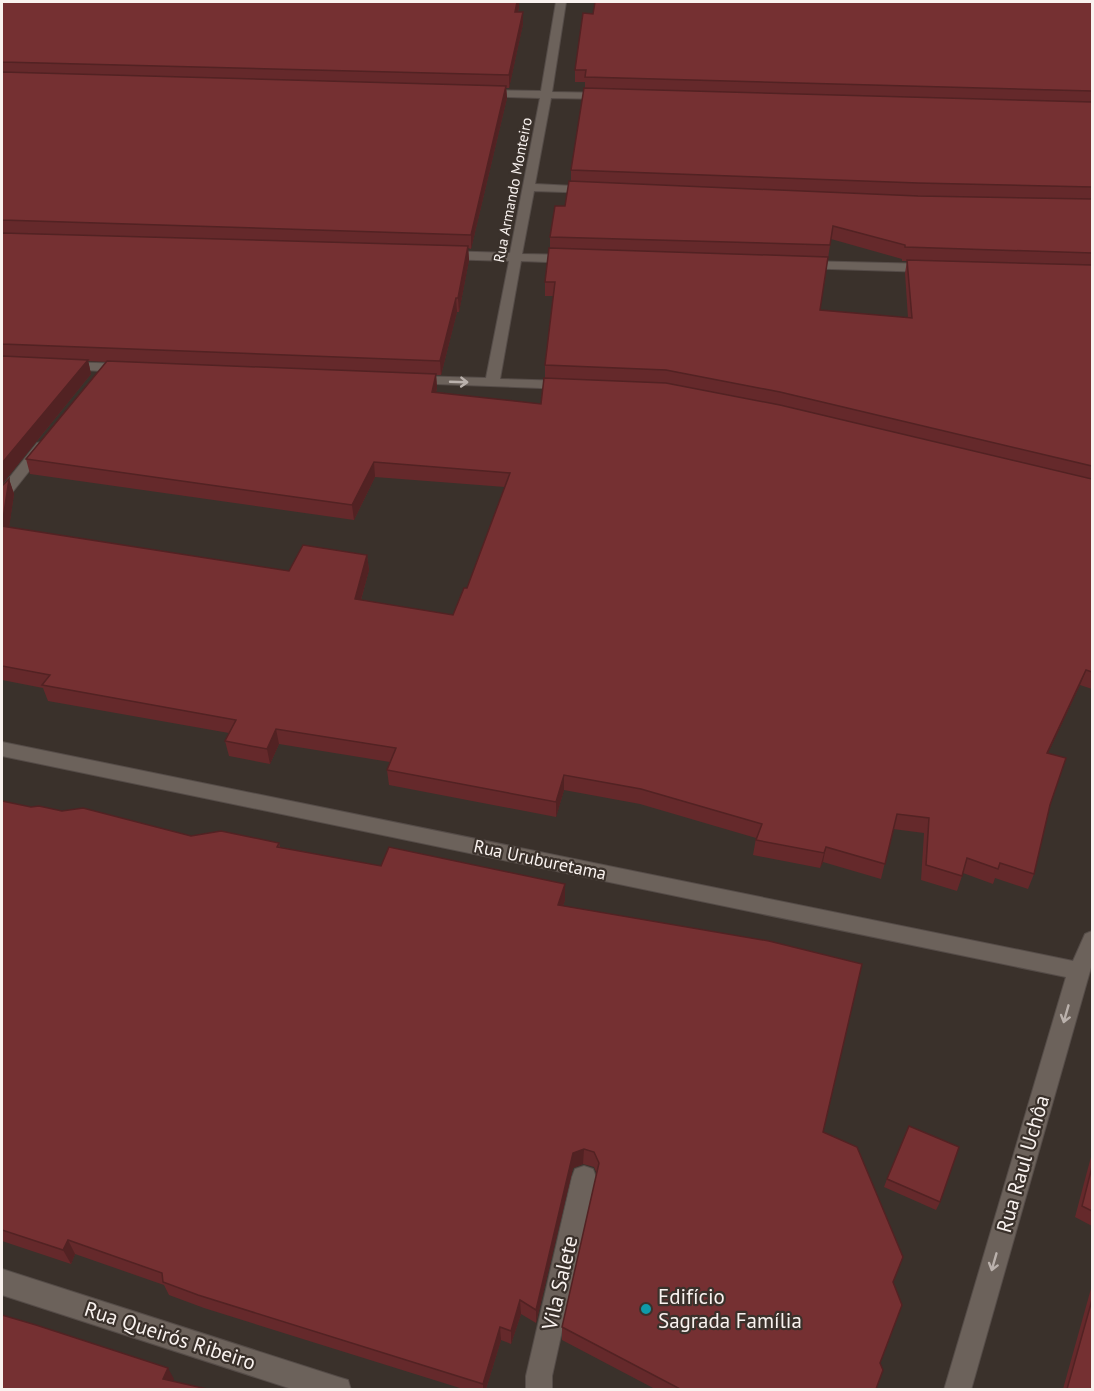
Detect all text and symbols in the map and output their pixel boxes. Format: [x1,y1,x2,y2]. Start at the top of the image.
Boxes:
street label: Rua Armando Monteiro [489,116,536,264]
one-way arrow [448,376,468,388]
street label: Rua Uruburetama [472,834,608,885]
one-way arrow [1060,1005,1071,1024]
street label: Rua Raul Uchôa [990,1092,1055,1236]
street label: Vila Salete [535,1233,583,1333]
one-way arrow [988,1252,999,1271]
place label: Edifício Sagrada Família [658,1283,802,1334]
street label: Rua Queirós Ribeiro [81,1295,259,1376]
marker: Edifício Sagrada Família [639,1302,653,1316]

